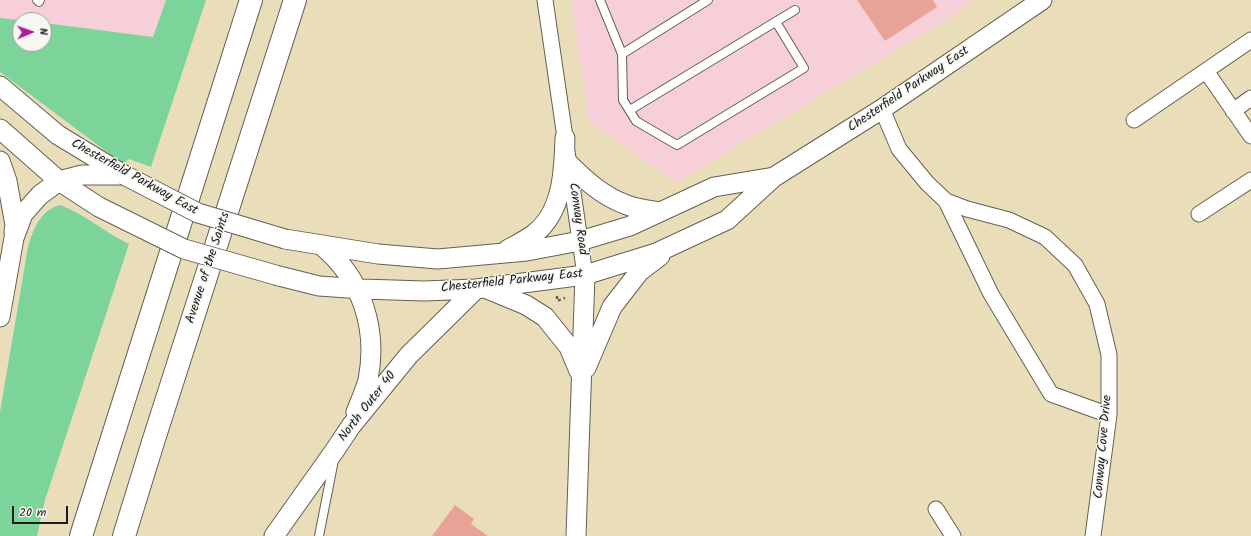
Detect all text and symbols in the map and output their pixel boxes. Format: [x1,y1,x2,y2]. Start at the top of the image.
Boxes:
north arrow [12,12,52,52]
text: N [34,28,52,35]
street label: Chesterfield Parkway East [845,44,973,136]
street label: Chesterfield Parkway East [68,137,200,219]
street label: Conway Road [564,182,590,256]
street label: Avenue of the Saints [184,210,234,326]
street label: Chesterfield Parkway East [440,267,584,297]
street label: North Outer 40 [336,369,400,445]
street label: Conway Cove Drive [1092,394,1116,500]
scale bar [14,498,70,524]
text: 20 m [19,503,46,522]

